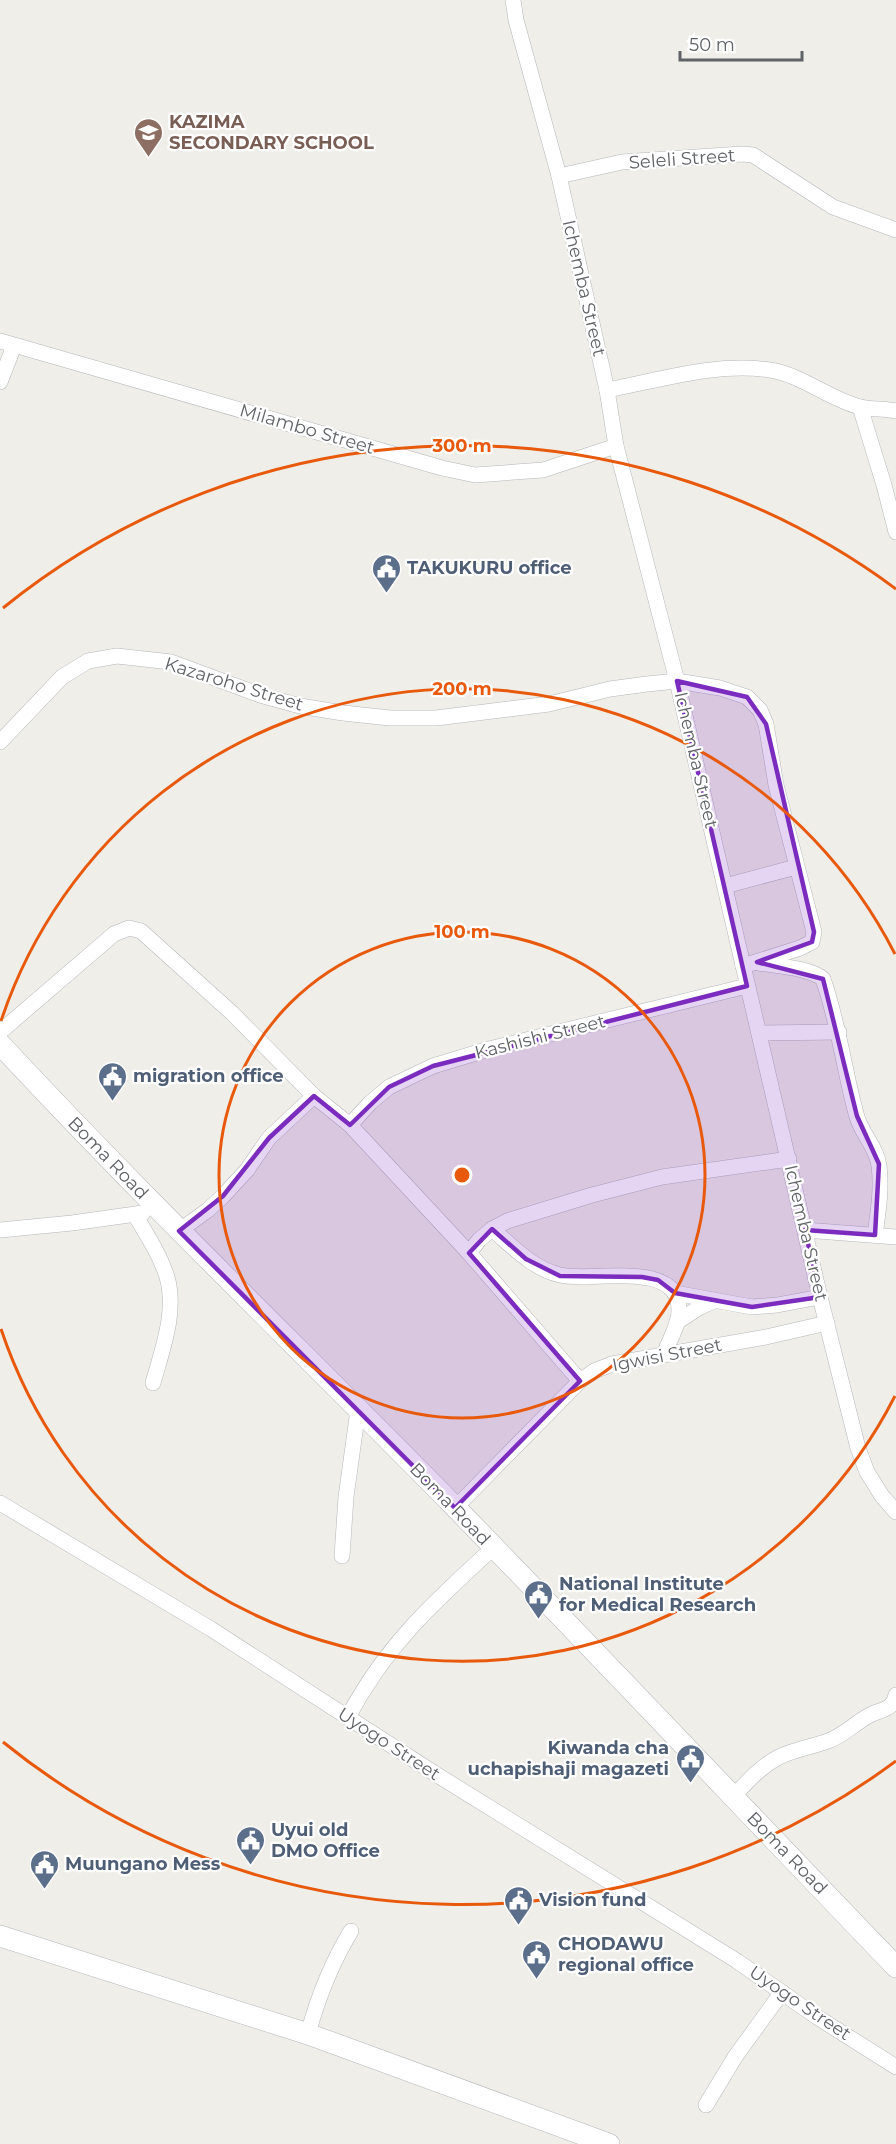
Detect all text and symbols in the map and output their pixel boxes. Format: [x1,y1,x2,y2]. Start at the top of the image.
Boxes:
scale bar [680,24,802,62]
text: 50 m [689,34,735,56]
place label: KAZIMA SECONDARY SCHOOL [169,111,374,154]
school or university icon: KAZIMA SECONDARY SCHOOL [132,116,164,158]
street label: Seleli Street [628,144,736,174]
street label: Ichemba Street [558,218,610,358]
street label: Milambo Street [237,399,377,459]
text: 300 m [431,435,492,457]
public building icon: TAKUKURU office [370,552,402,594]
place label: TAKUKURU office [407,557,572,579]
street label: Kazaroho Street [162,652,306,716]
text: 200 m [432,678,492,700]
street label: Ichemba Street [670,690,722,830]
text: 100 m [434,921,490,943]
street label: Kashishi Street [472,1010,608,1064]
public building icon: migration office [96,1060,128,1102]
place label: migration office [133,1065,284,1087]
street label: Boma Road [63,1112,153,1204]
street label: Ichemba Street [780,1163,832,1303]
centre of rings [452,1165,472,1185]
street label: Igwisi Street [610,1334,724,1376]
street label: Boma Road [405,1458,495,1550]
place label: National Institute for Medical Research [559,1573,756,1616]
public building icon: National Institute for Medical Research [522,1578,554,1620]
street label: Uyogo Street [334,1703,444,1785]
place label: Kiwanda cha uchapishaji magazeti [468,1737,669,1780]
public building icon: Kiwanda cha uchapishaji magazeti [674,1742,706,1784]
street label: Boma Road [742,1807,832,1899]
place label: Uyui old DMO Office [271,1819,380,1862]
public building icon: Uyui old DMO Office [234,1824,266,1866]
public building icon: Muungano Mess [28,1848,60,1890]
place label: Muungano Mess [65,1853,221,1875]
public building icon: Vision fund [502,1884,534,1926]
place label: Vision fund [538,1889,646,1911]
place label: CHODAWU regional office [558,1933,694,1976]
public building icon: CHODAWU regional office [521,1938,553,1980]
street label: Uyogo Street [745,1961,855,2045]

